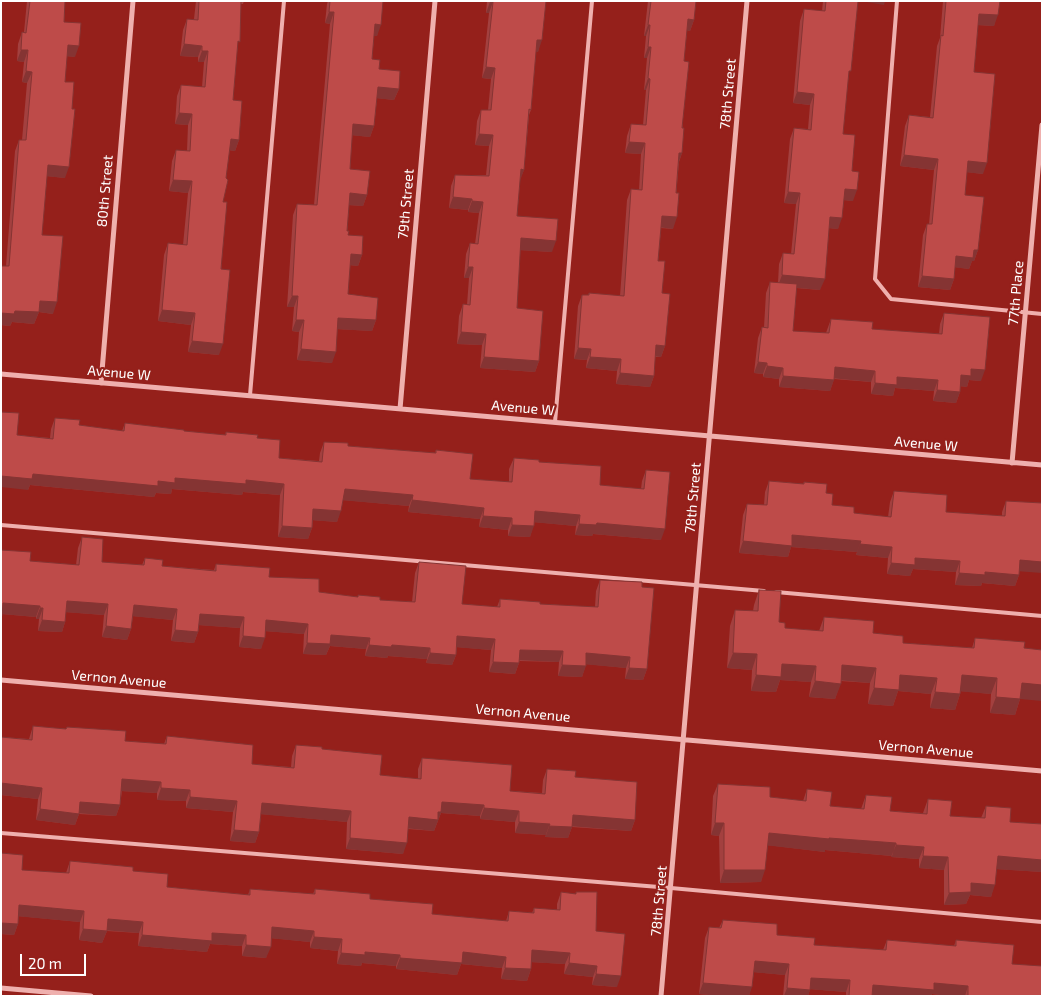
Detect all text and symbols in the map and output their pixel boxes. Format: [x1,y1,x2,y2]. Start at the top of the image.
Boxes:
street label: 78th Street [717,58,739,130]
street label: 80th Street [93,154,117,228]
street label: 79th Street [395,168,417,240]
street label: 77th Place [1005,260,1027,326]
street label: Avenue W [87,362,151,384]
street label: Avenue W [491,397,555,419]
street label: Avenue W [894,433,958,455]
street label: 78th Street [682,462,704,534]
street label: Vernon Avenue [71,666,167,692]
street label: Vernon Avenue [475,700,571,726]
street label: Vernon Avenue [878,736,974,762]
street label: 78th Street [648,865,670,937]
scale bar [22,944,89,976]
text: 20 m [28,954,62,972]

